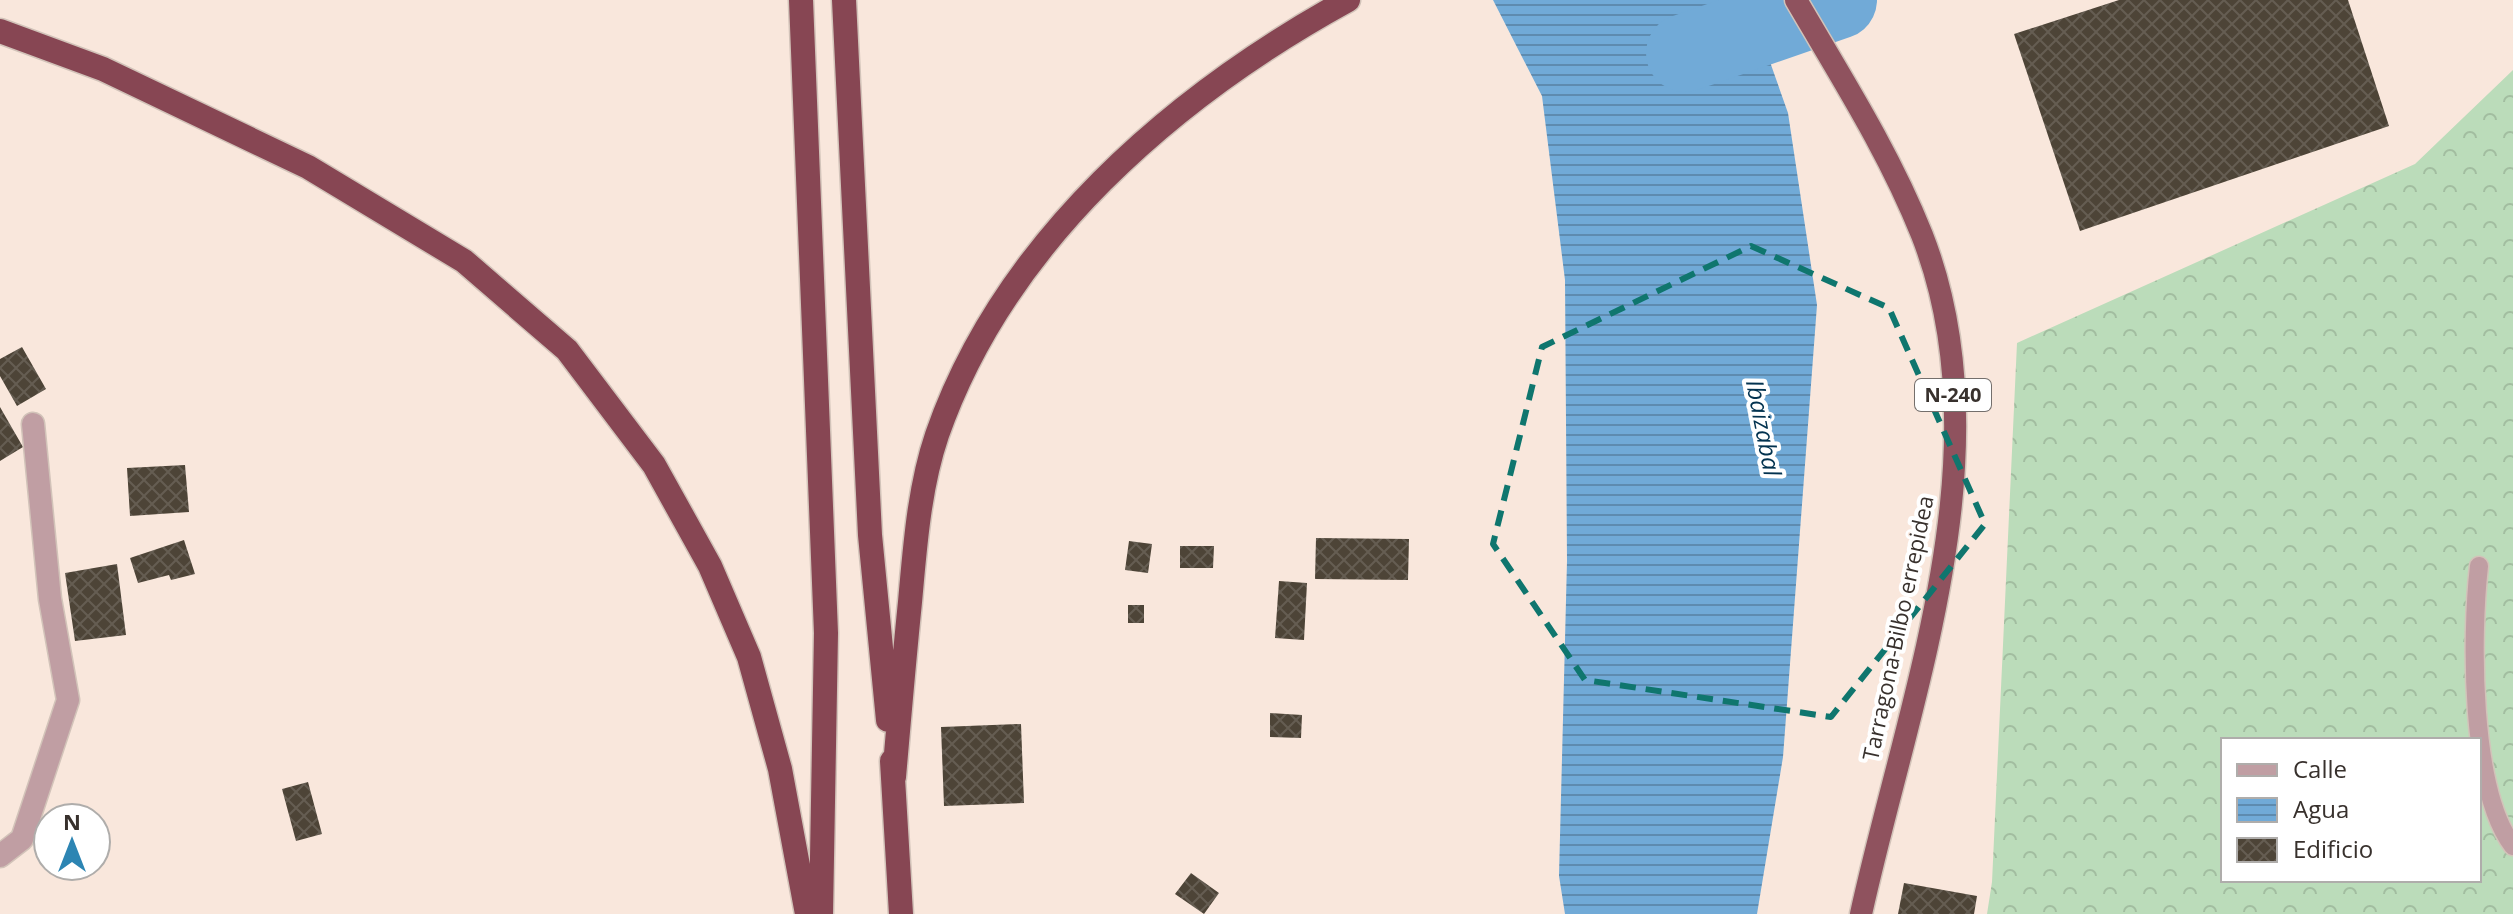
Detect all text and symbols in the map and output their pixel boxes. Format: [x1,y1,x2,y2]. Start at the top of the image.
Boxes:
water label: Ibaizabal [1739,377,1790,480]
road number: N-240 [1915,379,1991,411]
street label: Tarragona-Bilbo errepidea [1854,493,1940,763]
legend [2221,738,2481,882]
text: Calle [2293,752,2347,785]
text: Agua [2293,792,2349,825]
north arrow [32,802,112,882]
text: N [63,806,81,836]
text: Edificio [2293,832,2373,865]

